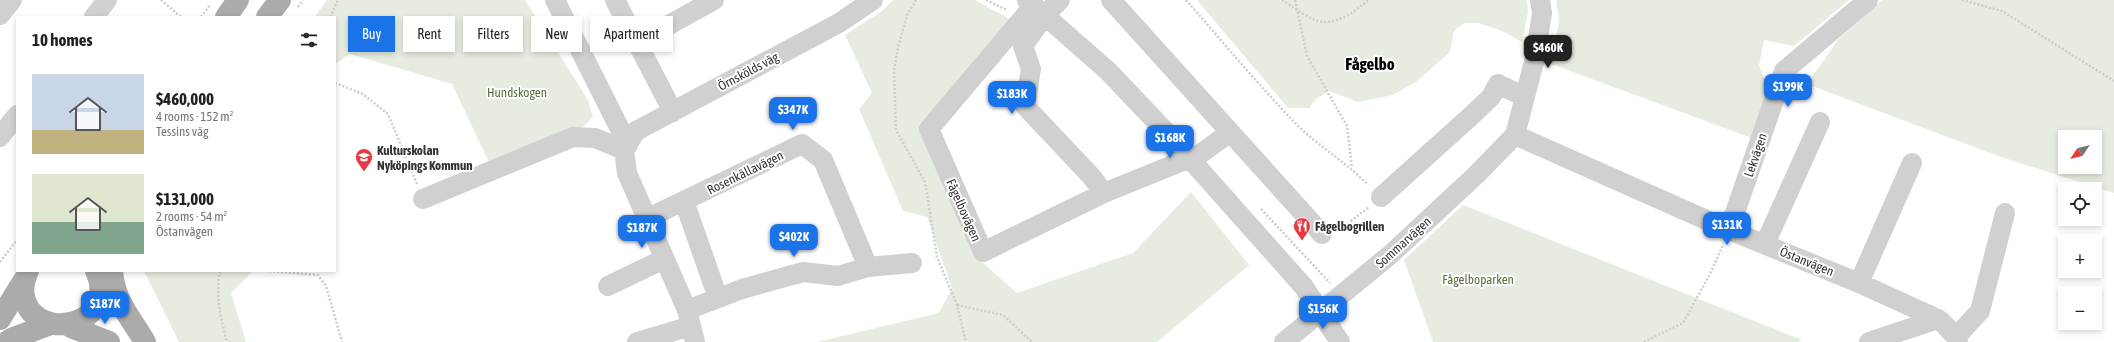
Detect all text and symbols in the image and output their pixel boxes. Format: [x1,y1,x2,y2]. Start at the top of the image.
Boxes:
chip: Buy [348,16,395,52]
chip: Rent [403,16,455,52]
chip: Filters [463,16,523,52]
chip: New [531,16,582,52]
chip: Apartment [590,16,673,52]
icon: filters [298,29,320,51]
text: 10 homes [32,30,93,50]
pin: $460K [1520,35,1576,69]
text: $460K [1533,40,1563,55]
street label: Örnskölds väg [715,49,782,94]
district label: Fågelbo [1345,54,1395,74]
pin: $199K [1760,74,1816,108]
text: $199K [1773,79,1803,94]
pin: $183K [984,81,1040,115]
park label: Hundskogen [487,85,547,100]
text: $183K [997,86,1027,101]
text: $460,000 [156,89,214,109]
icon: home [64,90,112,138]
pin: $347K [765,97,821,131]
text: $347K [778,102,808,117]
text: 4 rooms · 152 m² [156,109,233,124]
text: Tessins väg [156,124,209,139]
pin: $168K [1142,125,1198,159]
text: $168K [1155,130,1185,145]
north arrow [2058,130,2102,174]
map controls [2058,130,2102,330]
street label: Lekvägen [1741,131,1770,179]
place label: Kulturskolan Nyköpings Kommun [377,143,473,173]
school or university icon: Kulturskolan Nyköpings Kommun [354,147,374,172]
street label: Rosenkällavägen [705,148,786,197]
street label: Fågelbovägen [943,177,984,244]
button: locate [2058,182,2102,226]
text: $131,000 [156,189,214,209]
icon: home [64,190,112,238]
text: 2 rooms · 54 m² [156,209,227,224]
pin: $131K [1699,212,1755,246]
street label: Sommarvägen [1373,214,1434,271]
pin: $187K [614,215,670,249]
restaurant icon: Fågelbogrillen [1292,216,1312,241]
text: $131K [1712,217,1742,232]
place label: Fågelbogrillen [1315,219,1384,234]
text: $187K [627,220,657,235]
text: Östanvägen [156,224,213,239]
pin: $402K [766,224,822,258]
text: $402K [779,229,809,244]
button: + [2058,234,2102,278]
street label: Östanvägen [1778,244,1836,279]
park label: Fågelboparken [1442,272,1514,287]
button: − [2058,286,2102,330]
pin: $187K [77,291,133,325]
text: $187K [90,296,120,311]
pin: $156K [1295,296,1351,330]
text: $156K [1308,301,1338,316]

